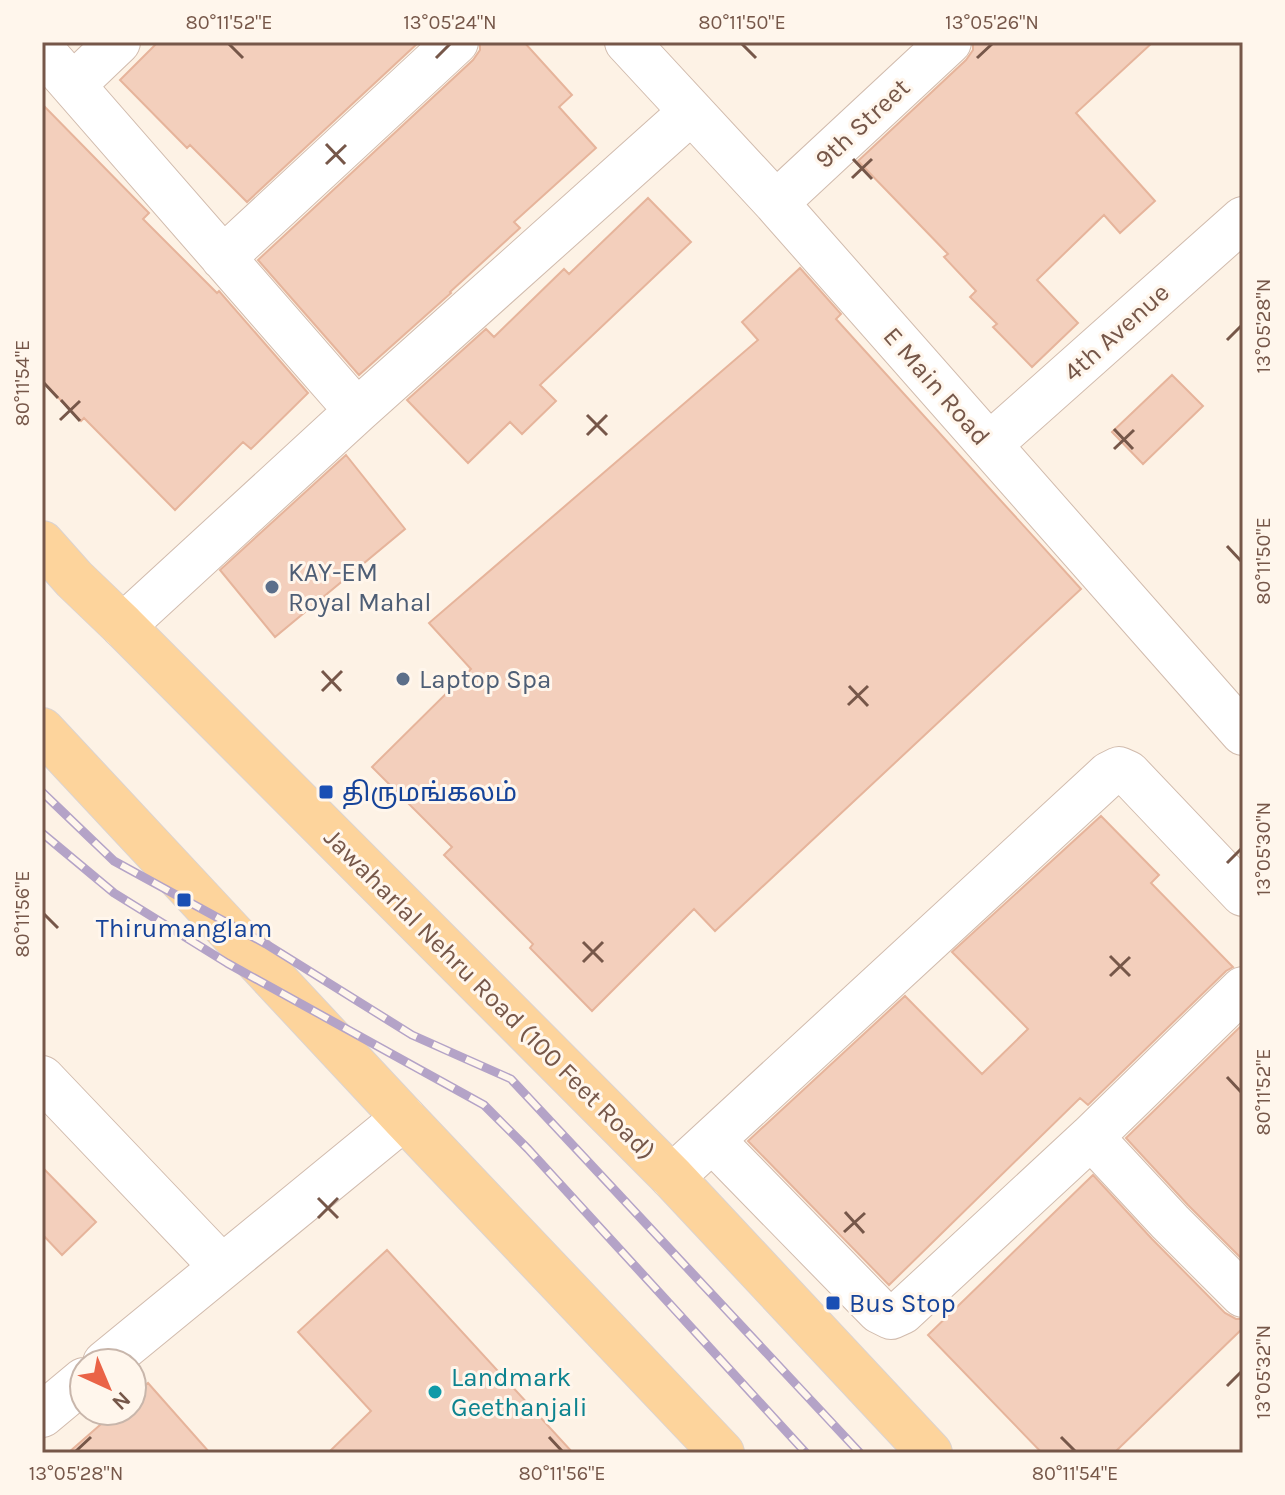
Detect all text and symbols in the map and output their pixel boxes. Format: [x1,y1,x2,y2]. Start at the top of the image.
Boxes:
text: 80°11'52"E [185,11,273,34]
text: 13°05'24"N [403,11,497,34]
text: 80°11'50"E [698,11,786,34]
text: 13°05'26"N [945,11,1039,34]
street label: 9th Street [809,72,916,175]
street label: 4th Avenue [1057,277,1176,388]
text: 13°05'28"N [1252,279,1275,373]
street label: E Main Road [877,321,996,452]
text: 80°11'54"E [11,340,34,426]
text: 80°11'50"E [1252,517,1275,605]
place label: KAY-EM Royal Mahal [288,557,432,618]
marker: KAY-EM Royal Mahal [263,578,281,596]
place label: Laptop Spa [419,664,551,695]
marker: Laptop Spa [394,670,412,688]
place label: திருமங்கலம் [342,777,517,809]
marker: திருமங்கலம் [317,783,335,801]
text: 13°05'30"N [1252,802,1275,896]
street label: Jawaharlal Nehru Road (100 Feet Road) [317,822,662,1167]
text: 80°11'56"E [11,871,34,957]
marker: Thirumanglam [175,891,193,909]
place label: Thirumanglam [96,913,272,944]
text: 80°11'52"E [1252,1048,1275,1136]
place label: Bus Stop [849,1288,956,1319]
marker: Bus Stop [824,1294,842,1312]
text: 13°05'32"N [1252,1325,1275,1419]
north arrow [68,1347,148,1427]
place label: Landmark Geethanjali [451,1362,587,1423]
marker: Landmark Geethanjali [426,1383,444,1401]
text: N [106,1386,136,1416]
text: 13°05'28"N [29,1462,123,1485]
text: 80°11'56"E [519,1462,605,1485]
text: 80°11'54"E [1032,1462,1118,1485]

